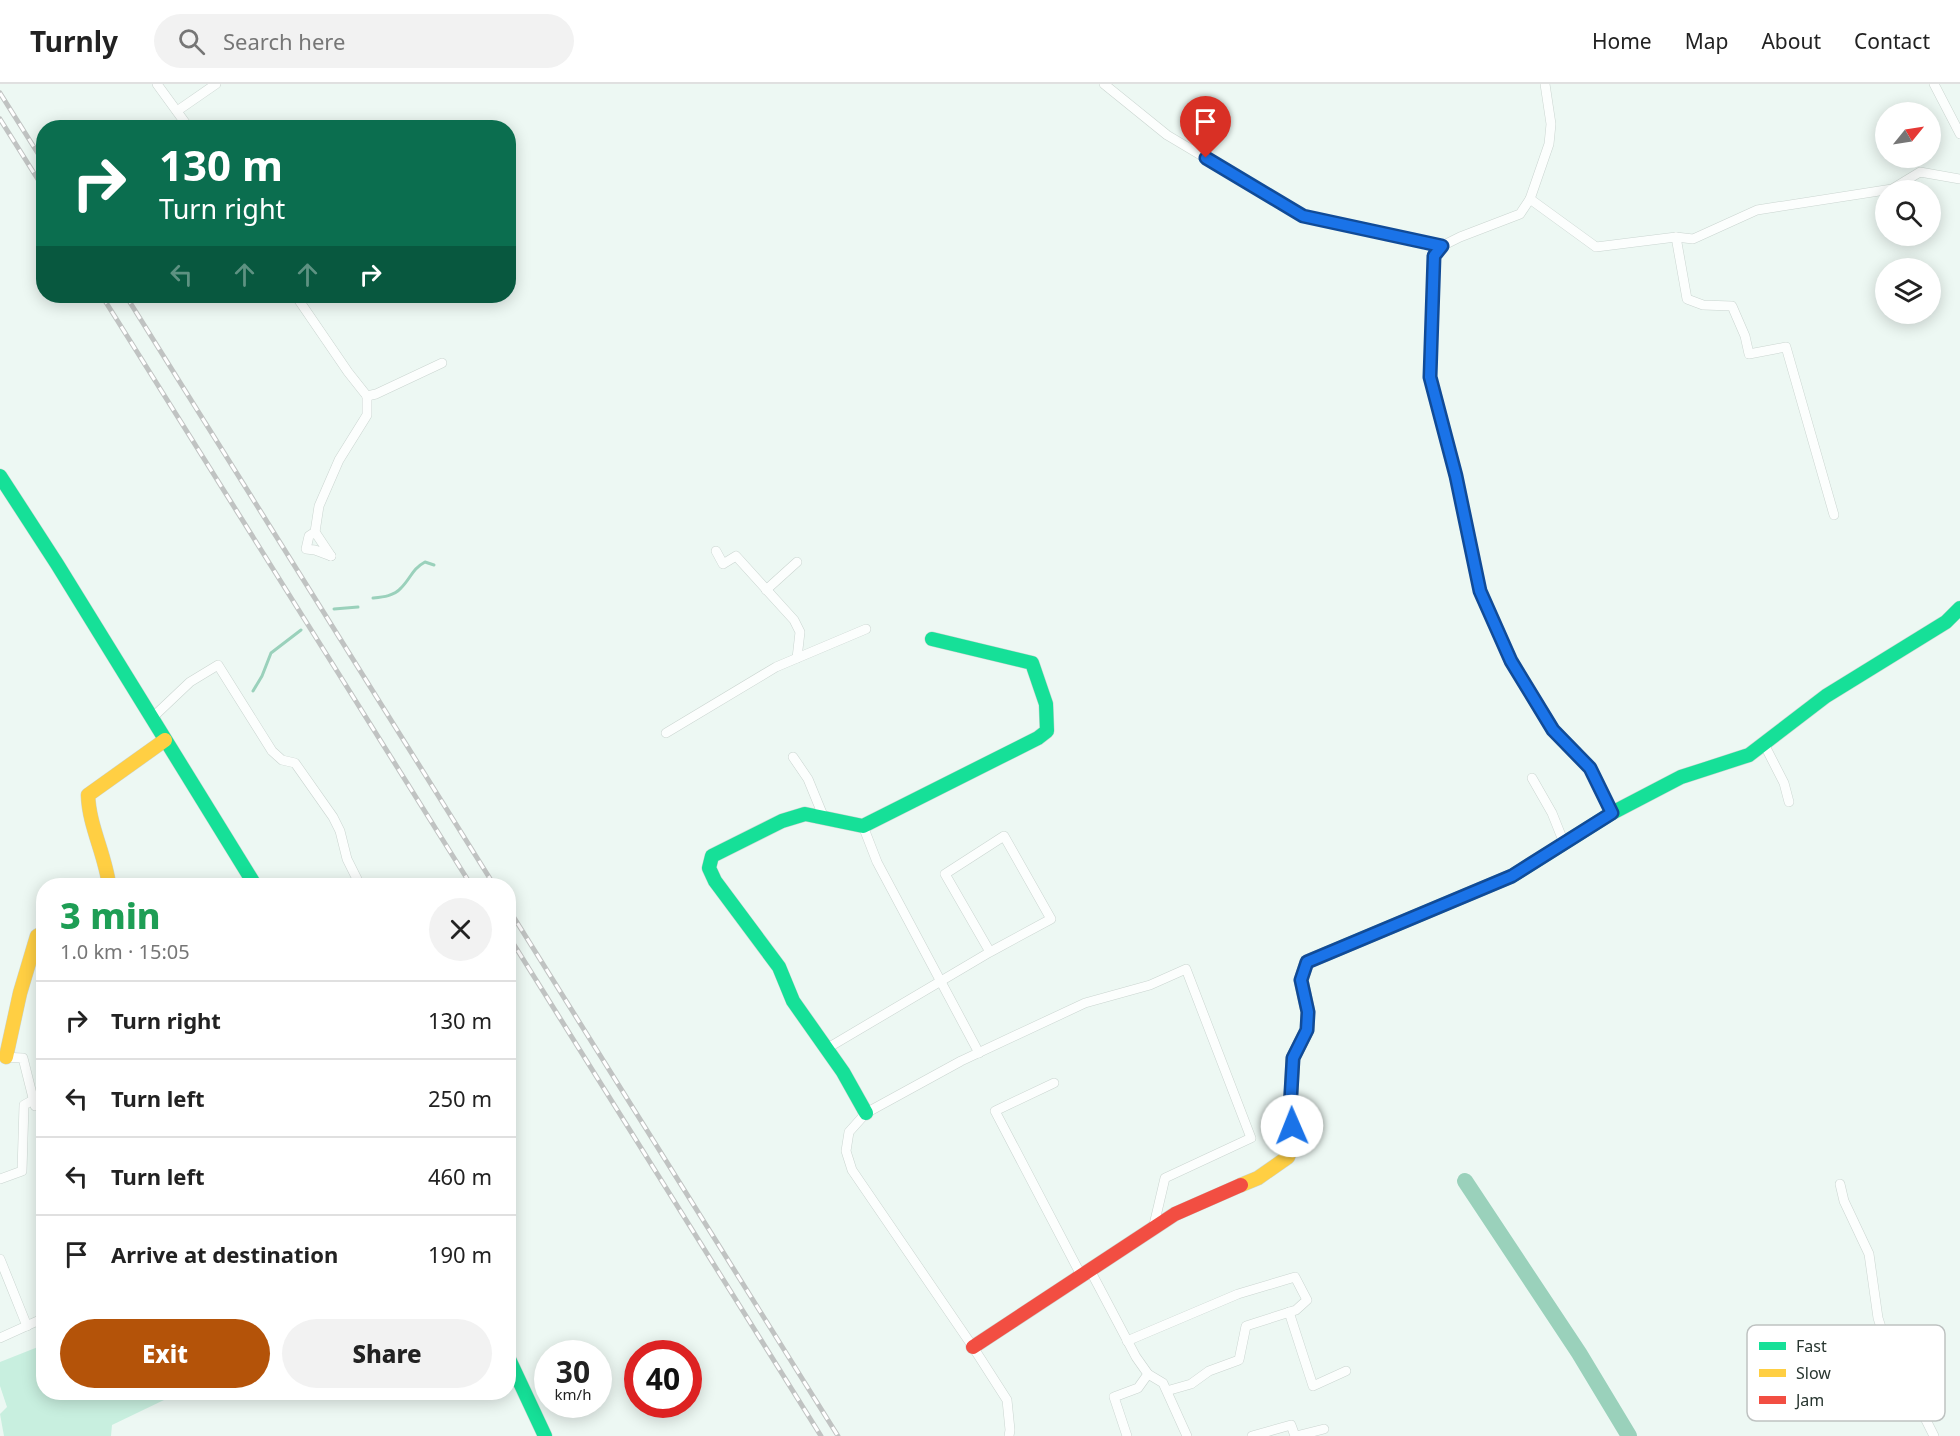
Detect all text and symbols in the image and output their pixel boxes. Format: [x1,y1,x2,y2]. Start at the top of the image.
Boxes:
search box [154,14,574,68]
text: Turnly [30,22,118,60]
icon: search [175,25,208,58]
text: Search here [223,26,345,56]
text: Home [1592,27,1652,55]
text: Map [1685,27,1728,55]
text: About [1761,27,1821,55]
text: Contact [1854,27,1930,55]
pin [1180,96,1231,158]
north arrow [1875,102,1941,168]
map controls [1875,102,1941,324]
icon: arrive [1189,105,1222,138]
text: 130 m [159,136,283,193]
icon: right [60,144,138,222]
button: search [1875,180,1941,246]
text: Turn right [159,190,285,227]
icon: left [165,258,198,291]
icon: ahead [228,258,261,291]
icon: ahead [291,258,324,291]
icon: right [354,258,387,291]
button: layers [1875,258,1941,324]
text: 3 min [60,891,161,940]
button: close [429,898,492,961]
text: 1.0 km · 15:05 [60,938,190,965]
icon: right [60,1004,93,1037]
text: Turn right [111,1005,221,1035]
text: 130 m [428,1005,492,1035]
icon: left [60,1082,93,1115]
text: Turn left [111,1083,205,1113]
text: 250 m [428,1083,492,1113]
position arrow [1260,1094,1324,1158]
icon: left [60,1160,93,1193]
text: Turn left [111,1161,205,1191]
text: 460 m [428,1161,492,1191]
icon: arrive [60,1238,93,1271]
text: Arrive at destination [111,1239,338,1269]
text: 190 m [428,1239,492,1269]
button: Exit [60,1319,270,1388]
button: Share [282,1319,492,1388]
legend [1747,1325,1945,1421]
text: Fast [1796,1335,1827,1357]
speed limit sign: 40 [624,1340,702,1418]
text: 30 [556,1351,590,1392]
text: Slow [1796,1362,1831,1384]
text: km/h [555,1384,591,1404]
text: Jam [1794,1389,1824,1411]

